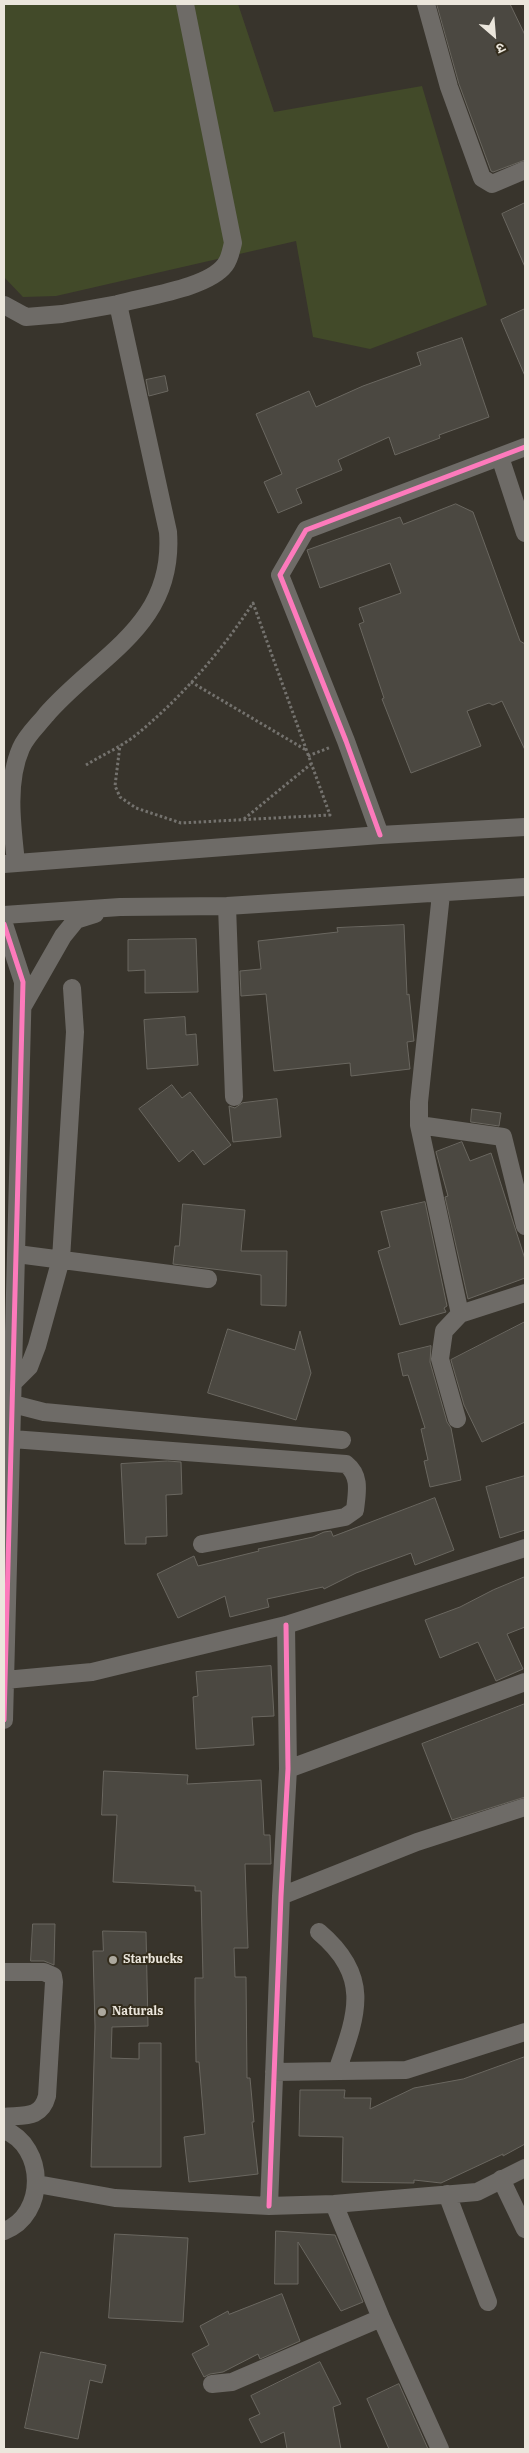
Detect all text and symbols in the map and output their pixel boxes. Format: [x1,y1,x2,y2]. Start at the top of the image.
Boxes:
north arrow [469,10,519,60]
text: उ [493,38,509,58]
place label: Starbucks [123,1953,183,1967]
marker: Starbucks [107,1954,119,1966]
place label: Naturals [112,2005,163,2019]
marker: Naturals [96,2006,108,2018]

